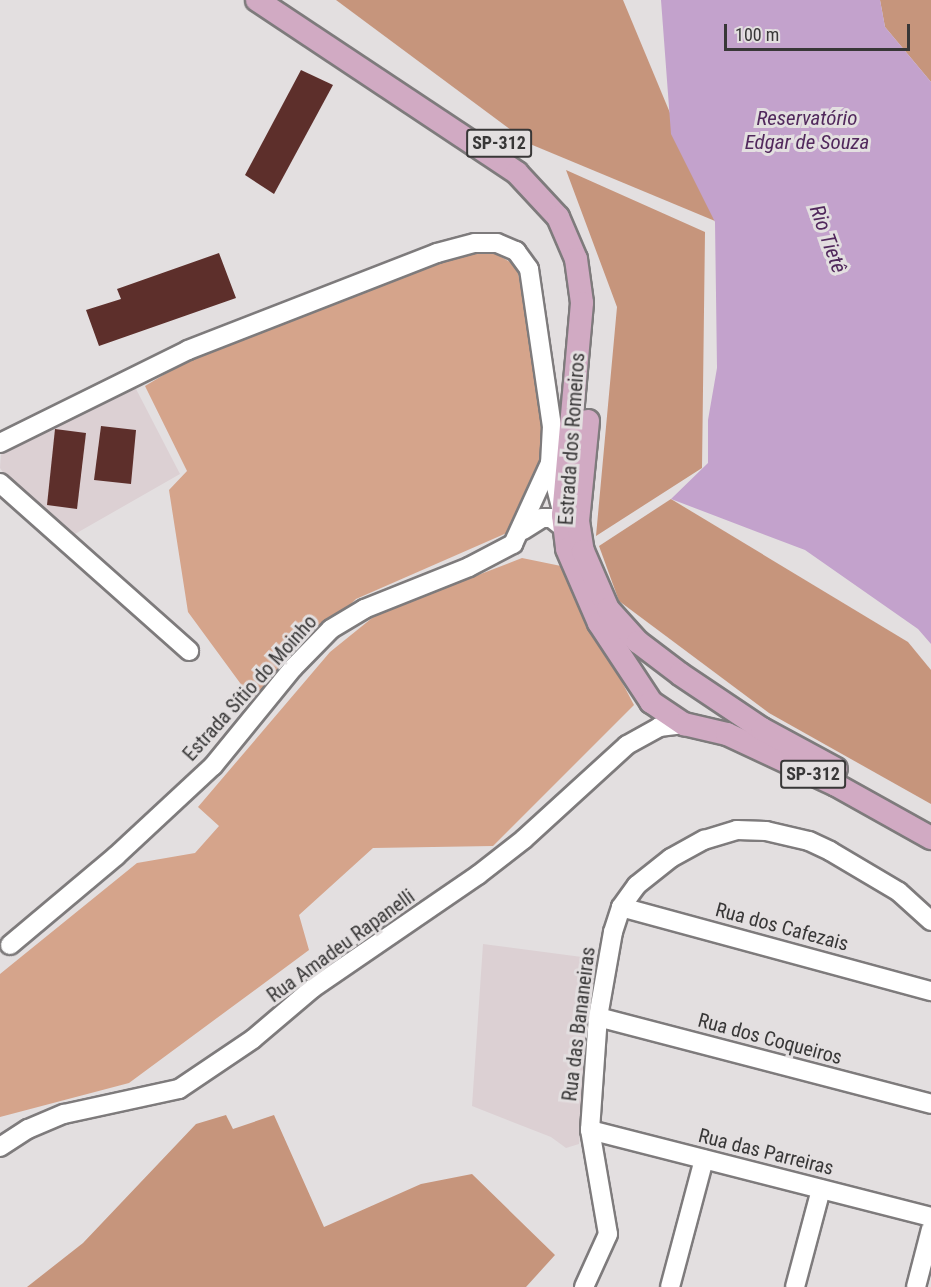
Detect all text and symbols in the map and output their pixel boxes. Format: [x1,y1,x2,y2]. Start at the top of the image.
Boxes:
scale bar [727,12,913,50]
text: 100 m [735,24,779,45]
water label: Reservatório Edgar de Souza [745,105,869,155]
road number: SP-312 [466,128,532,158]
water label: Rio Tietê [804,201,852,277]
street label: Estrada dos Romeiros [554,352,590,526]
street label: Estrada Sítio do Moinho [178,610,322,766]
road number: SP-312 [780,759,846,789]
street label: Rua Amadeu Rapanelli [262,884,420,1008]
street label: Rua dos Cafezais [713,898,851,956]
street label: Rua das Bananeiras [558,945,600,1103]
street label: Rua dos Coqueiros [695,1008,845,1070]
street label: Rua das Parreiras [696,1124,836,1180]

